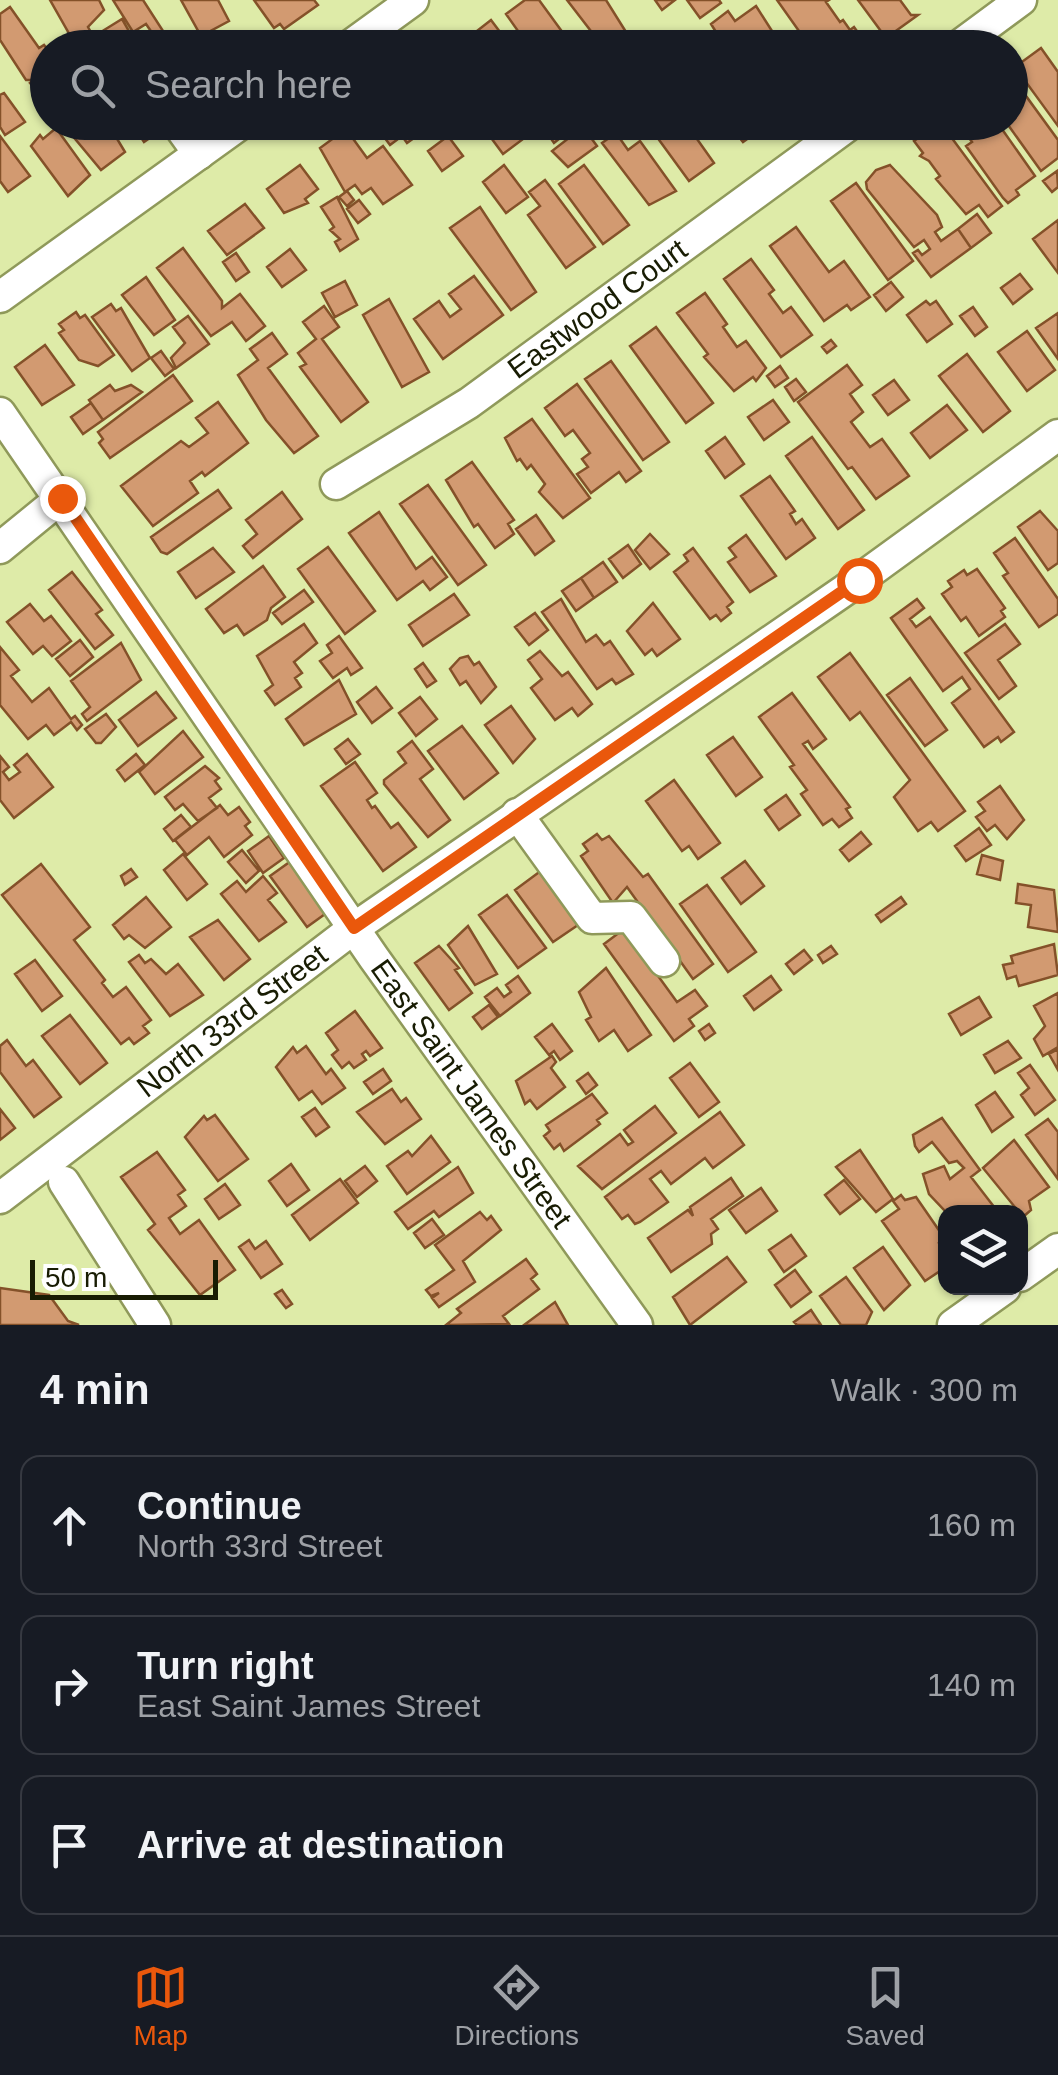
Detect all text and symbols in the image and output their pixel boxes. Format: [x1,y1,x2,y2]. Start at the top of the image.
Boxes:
search box [30,30,1028,140]
icon: search [65,58,120,113]
text: Search here [145,64,352,106]
street label: Eastwood Court [501,232,694,385]
route end [40,476,86,522]
route start [837,558,883,604]
street label: North 33rd Street [130,937,334,1103]
street label: East Saint James Street [365,953,579,1234]
map controls [938,1205,1028,1295]
button: layers [938,1205,1028,1295]
scale bar [30,1255,218,1300]
text: 50 m [45,1262,107,1293]
text: 4 min [40,1366,150,1413]
text: Walk · 300 m [831,1372,1018,1408]
text: Continue [137,1485,302,1527]
icon: ahead [42,1498,97,1553]
text: 160 m [927,1507,1016,1543]
text: North 33rd Street [137,1528,382,1564]
text: Turn right [137,1645,314,1687]
icon: right [42,1658,97,1713]
text: 140 m [927,1667,1016,1703]
text: East Saint James Street [137,1688,480,1724]
icon: arrive [42,1818,97,1873]
text: Arrive at destination [137,1824,504,1866]
tab: Map [133,1960,188,2052]
tab: Directions [455,1960,579,2052]
tab: Saved [845,1960,925,2052]

